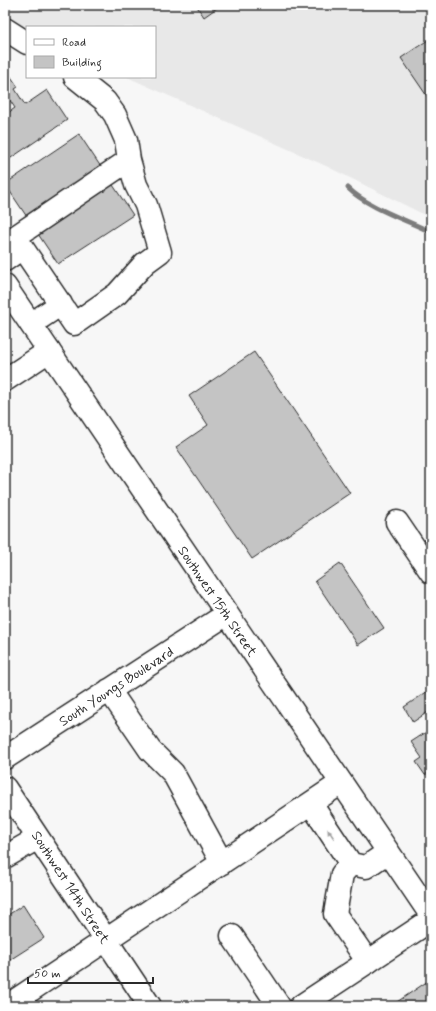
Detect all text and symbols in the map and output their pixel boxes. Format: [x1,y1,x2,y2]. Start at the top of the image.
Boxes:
legend [26,26,156,78]
text: Road [62,35,86,51]
text: Building [62,55,102,72]
street label: Southwest 15th Street [173,543,261,661]
street label: South Youngs Boulevard [56,643,178,732]
street label: Southwest 14th Street [27,828,114,948]
one-way arrow [327,828,335,839]
scale bar [28,959,153,985]
text: 50 m [34,966,61,982]

